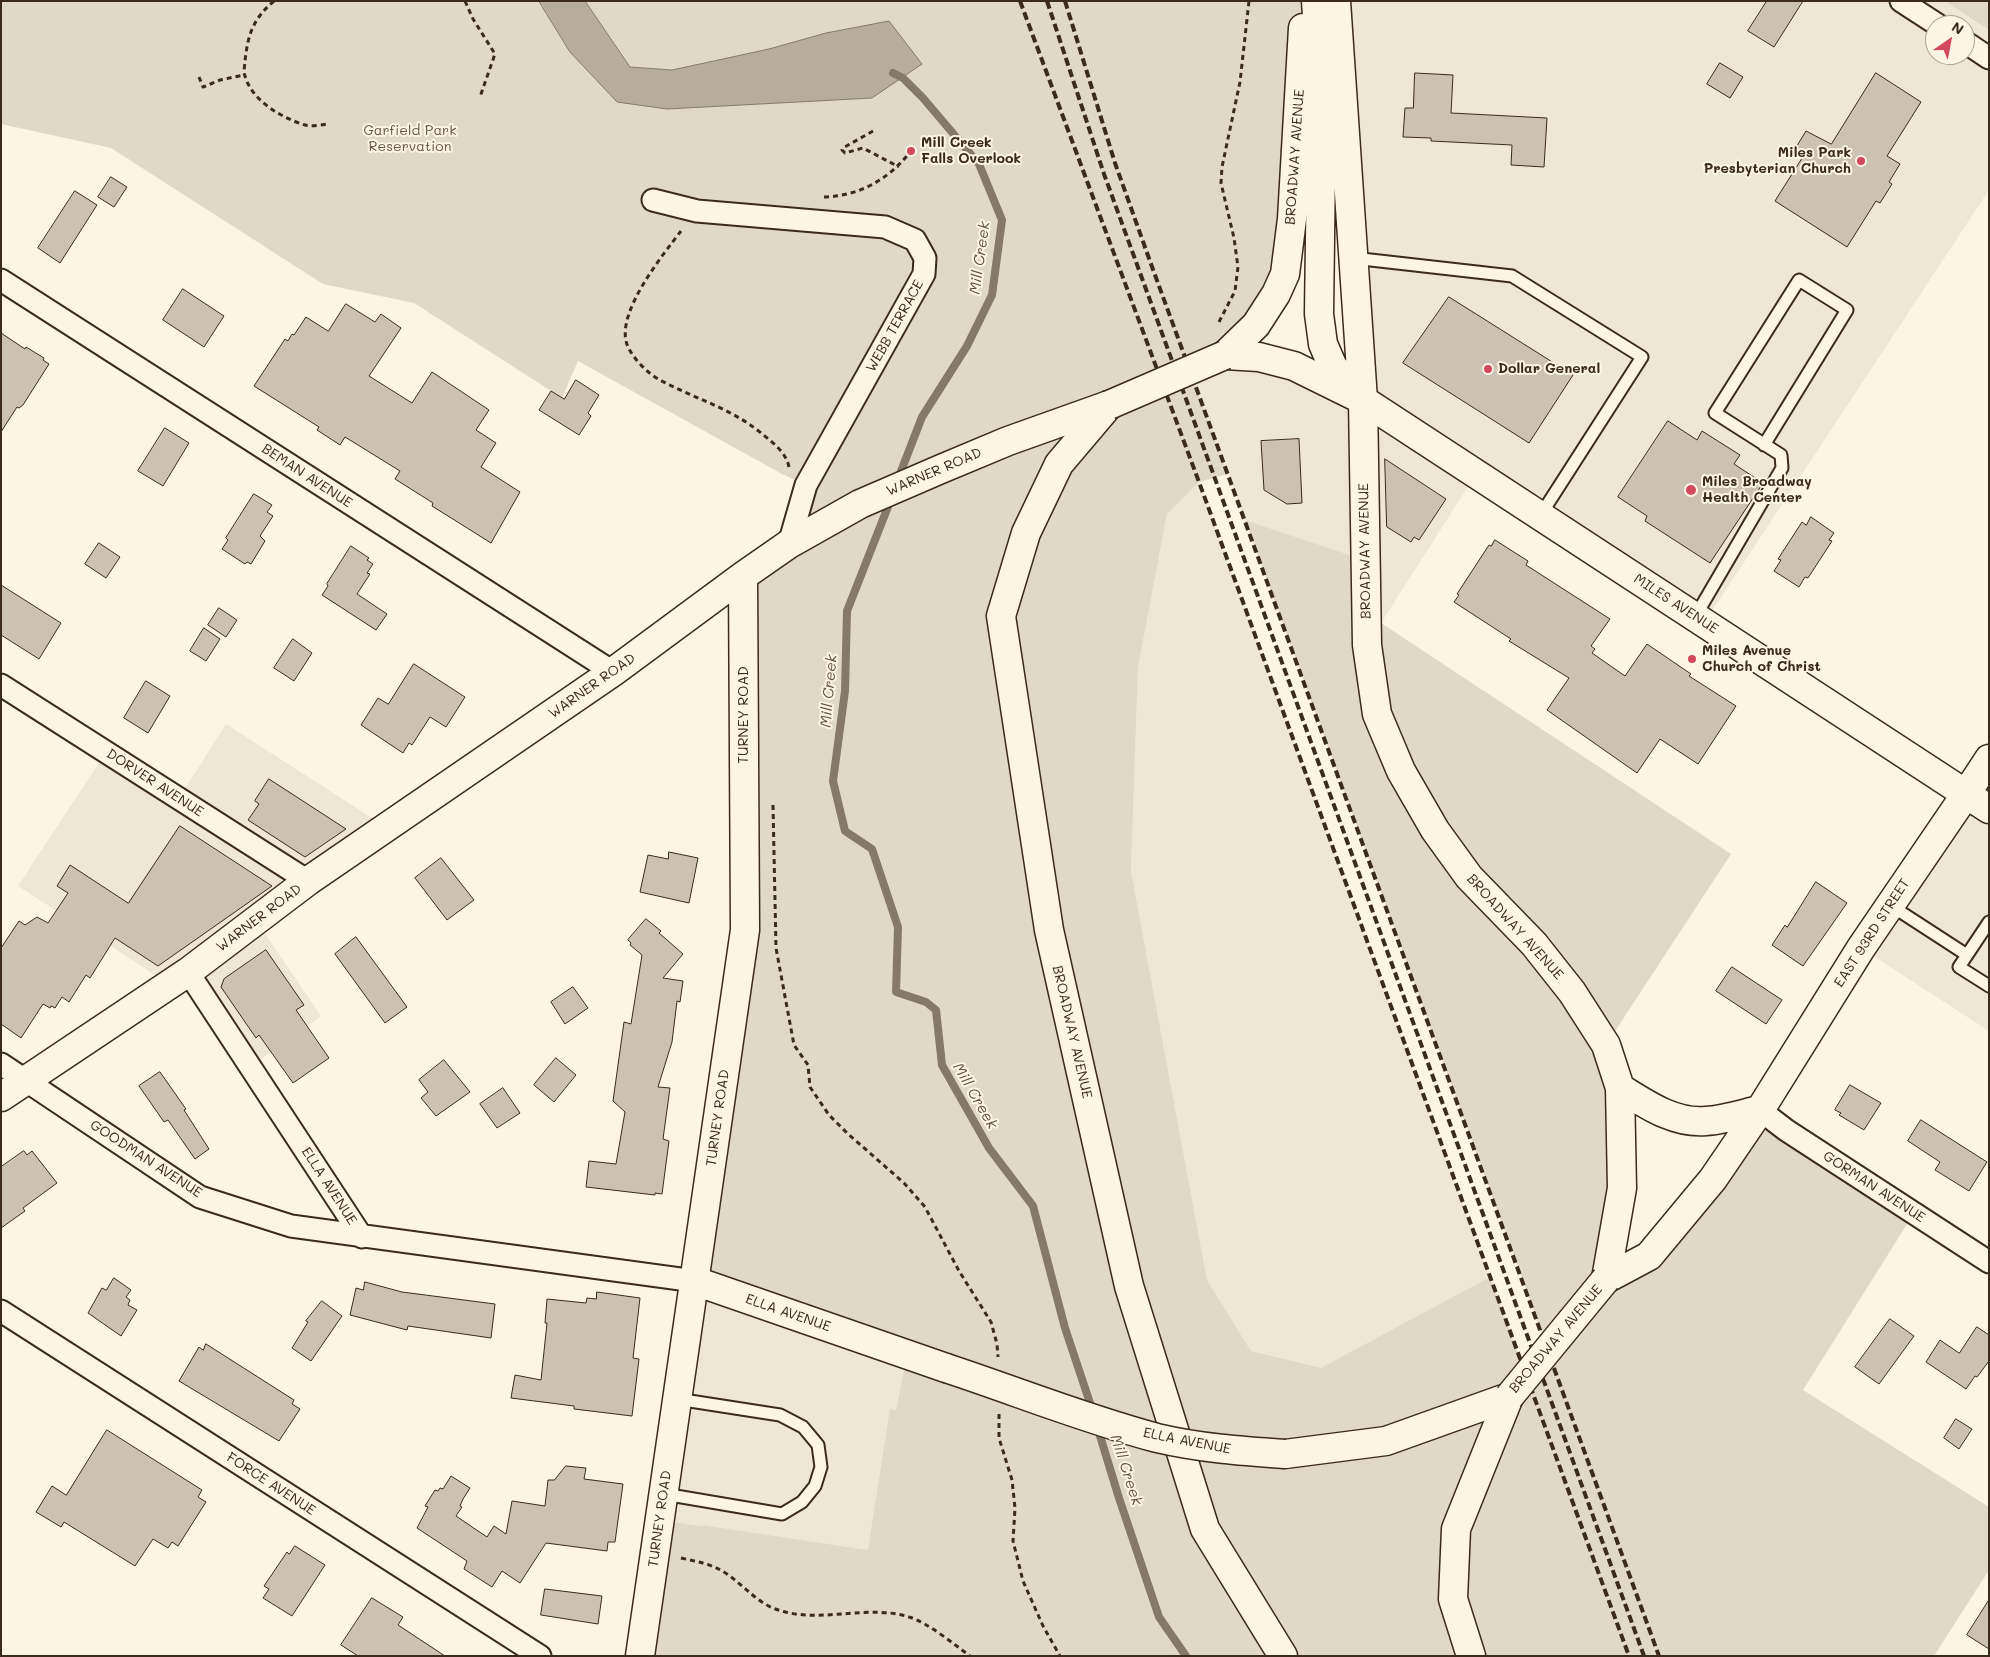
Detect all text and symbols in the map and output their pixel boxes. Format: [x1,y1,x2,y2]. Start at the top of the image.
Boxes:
north arrow [1925,15,1975,65]
text: N [1948,17,1968,39]
street label: BROADWAY AVENUE [1282,89,1308,225]
park label: Garfield Park Reservation [363,123,457,156]
place label: Mill Creek Falls Overlook [921,135,1021,168]
marker: Mill Creek Falls Overlook [905,145,917,157]
place label: Miles Park Presbyterian Church [1704,145,1851,178]
marker: Miles Park Presbyterian Church [1855,155,1867,167]
water label: Mill Creek [966,220,994,296]
street label: WEBB TERRACE [863,277,927,375]
place label: Dollar General [1498,361,1600,377]
marker: Dollar General [1482,363,1494,375]
street label: BEMAN AVENUE [259,440,355,512]
street label: WARNER ROAD [884,444,984,500]
place label: Miles Broadway Health Center [1702,474,1812,507]
street label: BROADWAY AVENUE [1355,483,1375,619]
marker: Miles Broadway Health Center [1684,483,1698,497]
street label: MILES AVENUE [1631,570,1721,638]
place label: Miles Avenue Church of Christ [1702,643,1821,676]
street label: WARNER ROAD [545,650,639,722]
marker: Miles Avenue Church of Christ [1686,653,1698,665]
water label: Mill Creek [817,654,841,728]
street label: TURNEY ROAD [736,666,752,764]
street label: DORVER AVENUE [103,745,207,821]
street label: BROADWAY AVENUE [1463,871,1567,983]
street label: EAST 93RD STREET [1831,876,1913,990]
street label: WARNER ROAD [213,881,305,955]
street label: BROADWAY AVENUE [1049,964,1095,1100]
water label: Mill Creek [949,1060,1001,1132]
street label: TURNEY ROAD [703,1069,733,1167]
street label: GOODMAN AVENUE [87,1117,205,1201]
street label: ELLA AVENUE [298,1144,360,1228]
street label: GORMAN AVENUE [1820,1148,1928,1226]
street label: BROADWAY AVENUE [1506,1282,1606,1396]
street label: ELLA AVENUE [743,1291,833,1335]
street label: ELLA AVENUE [1142,1424,1232,1458]
water label: Mill Creek [1106,1432,1146,1508]
street label: FORCE AVENUE [223,1449,319,1519]
street label: TURNEY ROAD [645,1470,675,1568]

